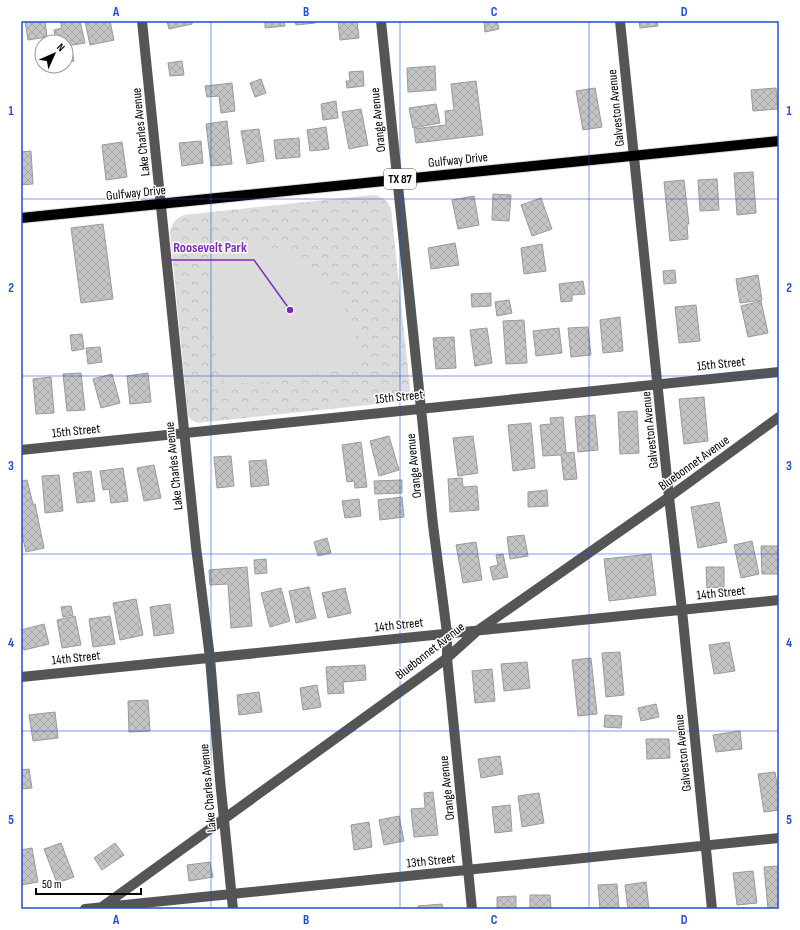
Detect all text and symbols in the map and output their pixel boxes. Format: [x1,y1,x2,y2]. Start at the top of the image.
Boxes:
text: A [112,4,120,20]
text: B [303,4,309,20]
text: C [491,4,498,20]
text: D [681,4,688,20]
north arrow [34,34,74,74]
text: N [54,41,67,54]
street label: Galveston Avenue [604,69,628,147]
street label: Lake Charles Avenue [128,87,154,177]
street label: Orange Avenue [367,87,389,153]
text: 1 [8,103,14,119]
text: 1 [786,103,792,119]
street label: Gulfway Drive [427,149,489,171]
road number: TX 87 [384,169,416,189]
street label: Gulfway Drive [105,182,167,204]
callout: Roosevelt Park [165,234,254,260]
text: Roosevelt Park [173,239,247,256]
text: 2 [8,280,14,296]
text: 2 [786,280,792,296]
street label: 15th Street [696,353,746,375]
street label: 15th Street [374,386,424,408]
street label: Galveston Avenue [638,391,662,469]
street label: 15th Street [51,420,101,442]
street label: Lake Charles Avenue [161,421,187,511]
street label: Bluebonnet Avenue [655,432,733,494]
street label: Orange Avenue [403,433,425,499]
text: 3 [8,458,14,474]
text: 3 [786,458,792,474]
street label: 14th Street [696,582,746,604]
street label: 14th Street [374,614,424,636]
street label: Bluebonnet Avenue [392,619,468,683]
text: 4 [8,635,14,651]
text: 4 [786,635,792,651]
street label: 14th Street [51,647,101,669]
street label: Galveston Avenue [671,714,695,792]
street label: Lake Charles Avenue [196,743,220,833]
street label: Orange Avenue [436,755,458,821]
text: 5 [8,812,14,828]
text: 5 [786,812,792,828]
street label: 13th Street [406,850,456,872]
scale bar [36,870,141,896]
text: 50 m [42,877,62,892]
text: A [112,912,120,928]
text: B [303,912,309,928]
text: C [491,912,498,928]
text: D [681,912,688,928]

